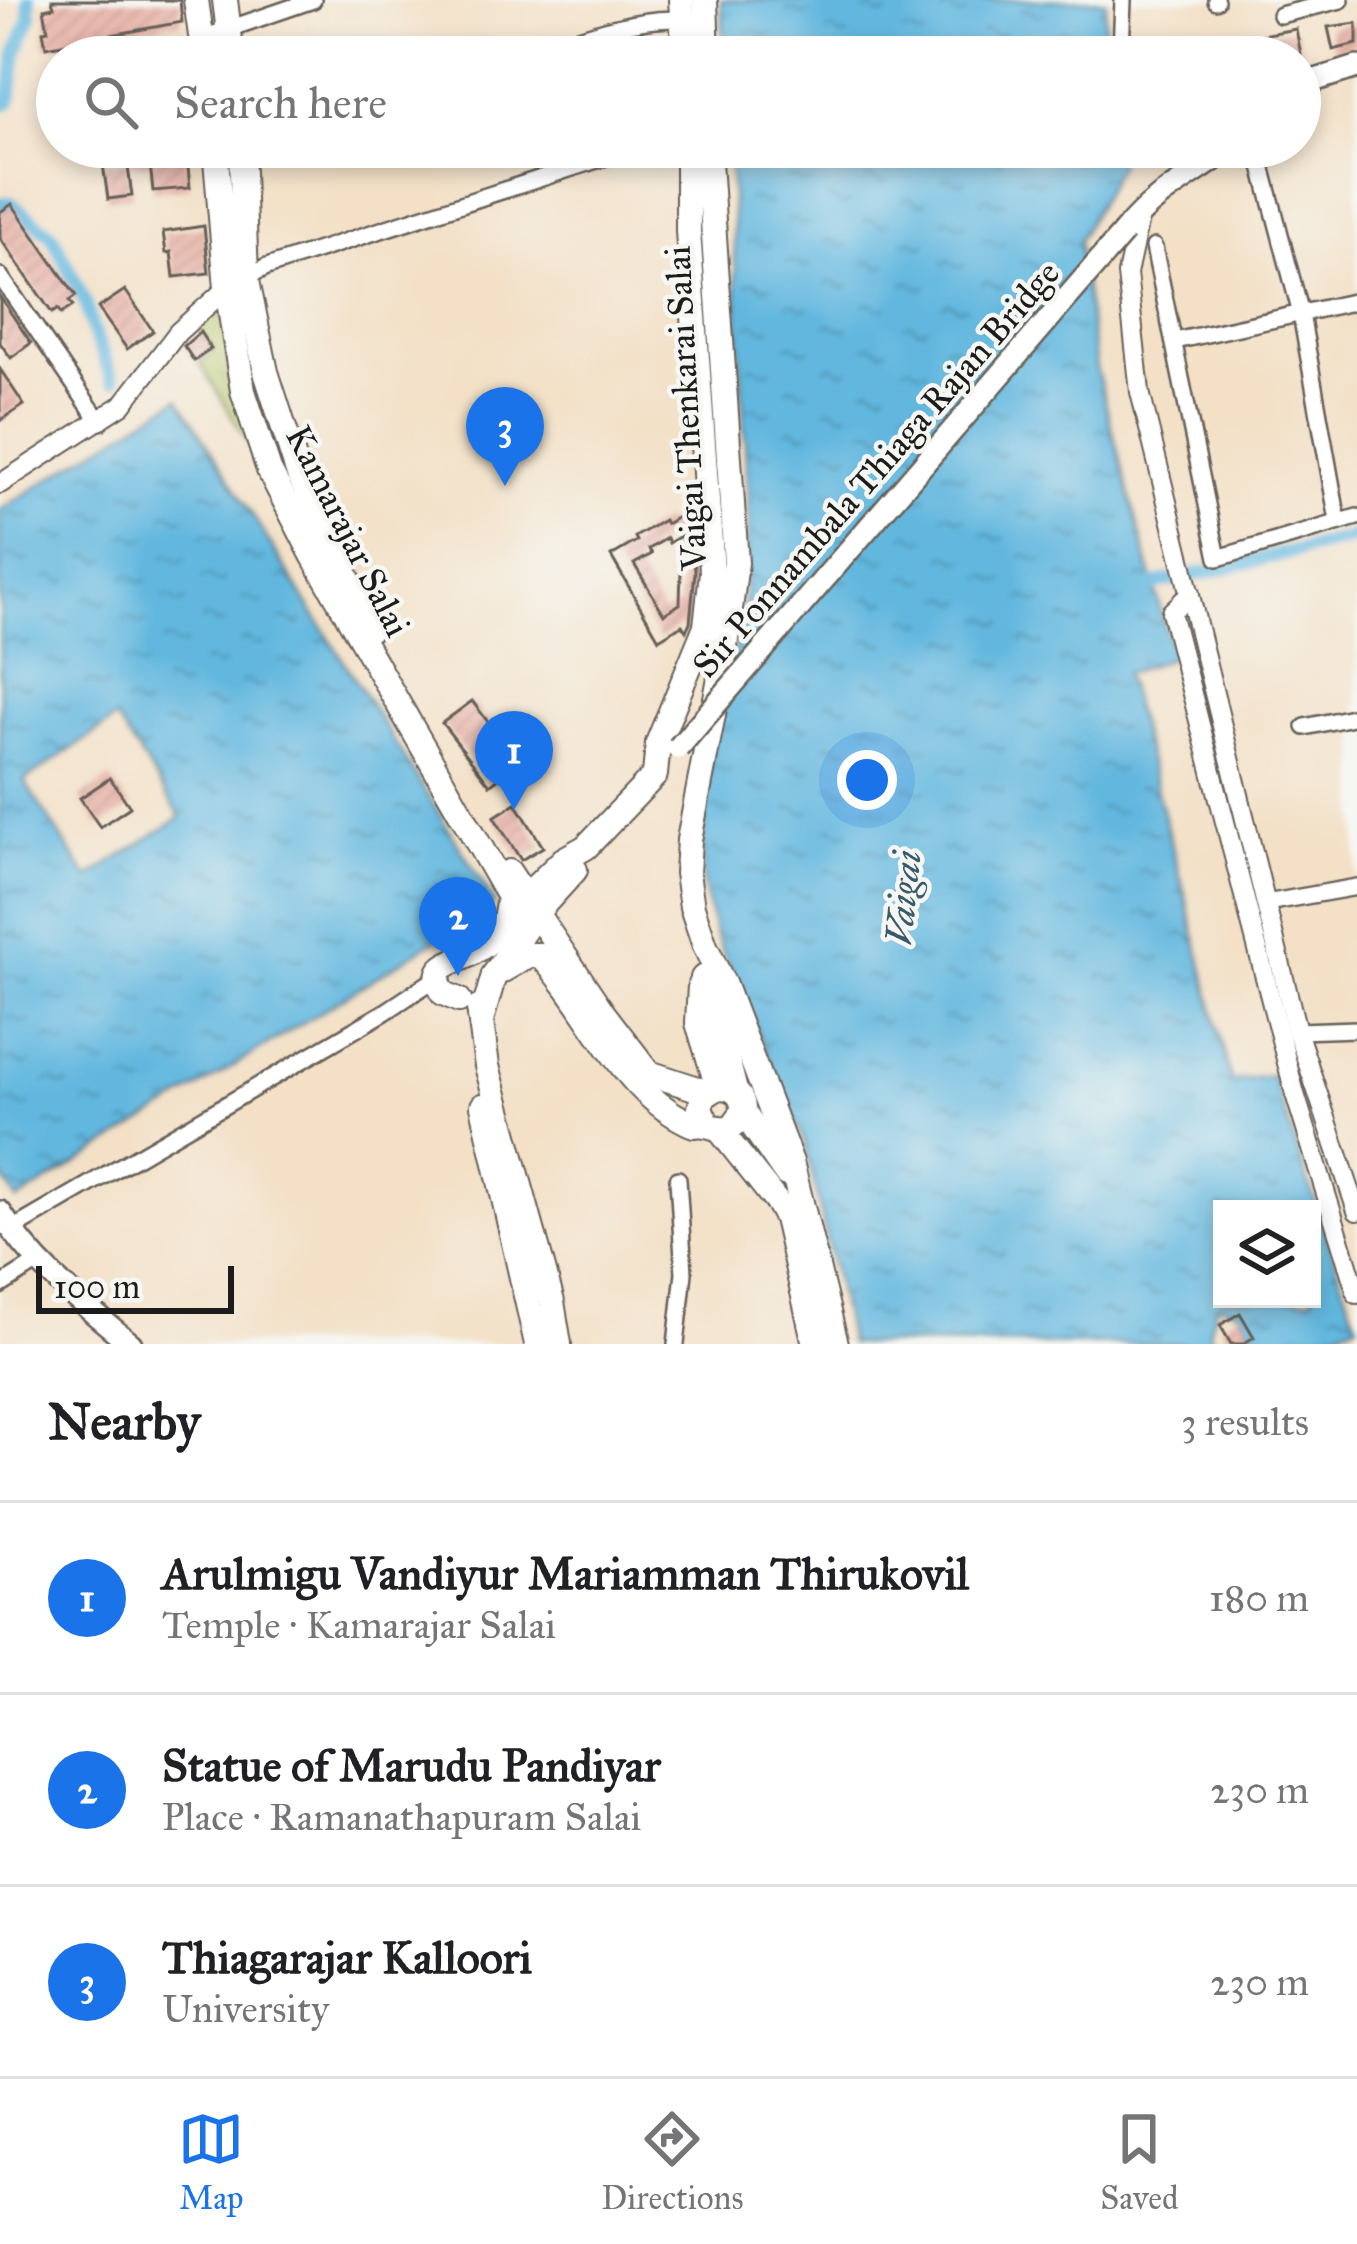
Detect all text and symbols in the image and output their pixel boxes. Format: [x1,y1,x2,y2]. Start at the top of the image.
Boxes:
search box [36,36,1321,168]
icon: search [78,69,144,135]
text: Search here [174,75,387,130]
street label: Vaigai Thenkarai Salai [656,244,717,572]
street label: Sir Ponnambala Thiaga Rajan Bridge [683,252,1069,686]
pin: 3 [466,387,544,486]
street label: Kamarajar Salai [276,418,420,644]
pin: 1 [475,711,553,810]
your location [837,750,897,810]
water label: Vaigai [874,848,932,948]
pin: 2 [419,877,497,976]
map controls [1213,1200,1321,1308]
button: layers [1213,1200,1321,1308]
scale bar [36,1260,234,1313]
text: 100 m [54,1267,140,1307]
text: Nearby [48,1391,200,1453]
text: 3 results [1181,1398,1309,1446]
text: Arulmigu Vandiyur Mariamman Thirukovil [162,1546,969,1601]
text: 1 [79,1574,95,1622]
text: 180 m [1209,1574,1309,1622]
text: Temple · Kamarajar Salai [162,1601,556,1649]
text: Statue of Marudu Pandiyar [162,1738,661,1793]
text: 2 [77,1766,97,1814]
text: 230 m [1210,1766,1309,1814]
text: Place · Ramanathapuram Salai [162,1793,641,1841]
text: Thiagarajar Kalloori [162,1930,532,1985]
text: 3 [79,1958,95,2006]
text: 230 m [1210,1958,1309,2006]
text: University [162,1985,329,2033]
tab: Map [178,2106,244,2218]
tab: Directions [601,2106,743,2218]
tab: Saved [1100,2106,1179,2218]

